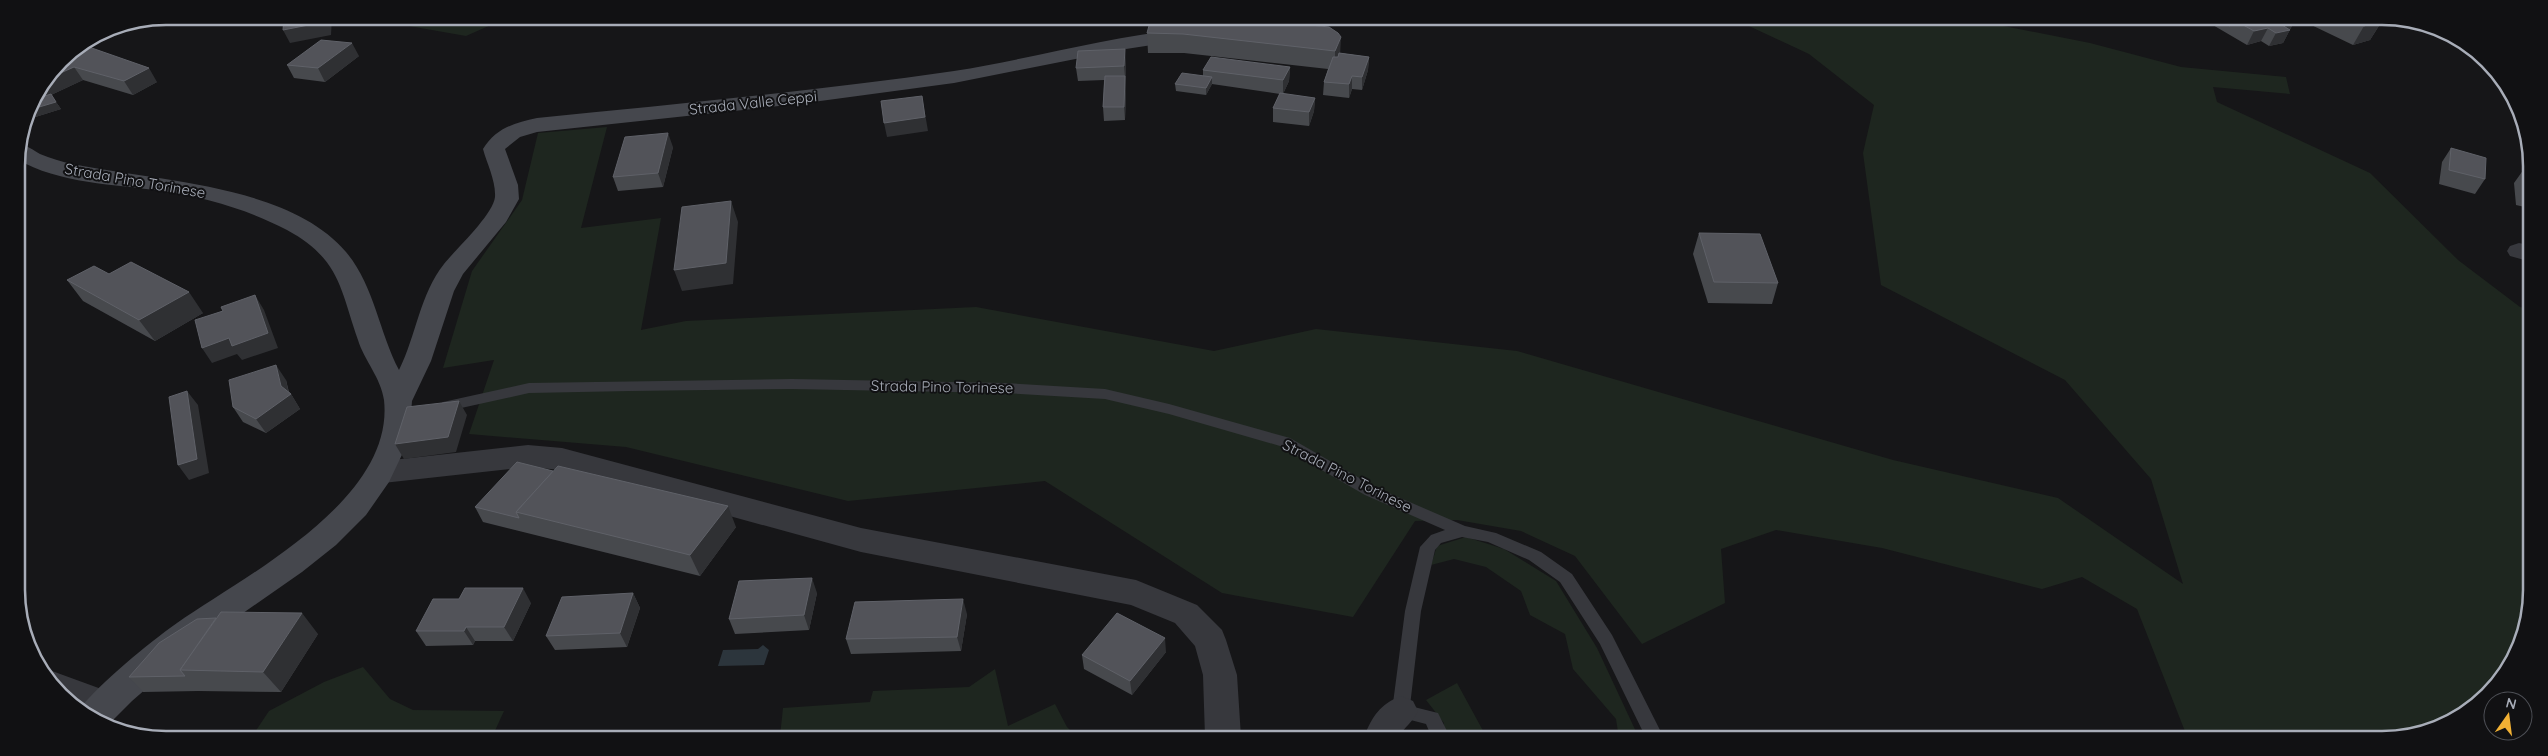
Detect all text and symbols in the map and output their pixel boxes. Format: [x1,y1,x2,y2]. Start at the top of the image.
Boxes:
street label: Strada Valle Ceppi [688,86,818,119]
street label: Strada Pino Torinese [63,159,207,202]
street label: Strada Pino Torinese [871,376,1013,397]
street label: Strada Pino Torinese [1279,435,1415,516]
north arrow [2483,691,2533,741]
text: N [2504,693,2518,713]

